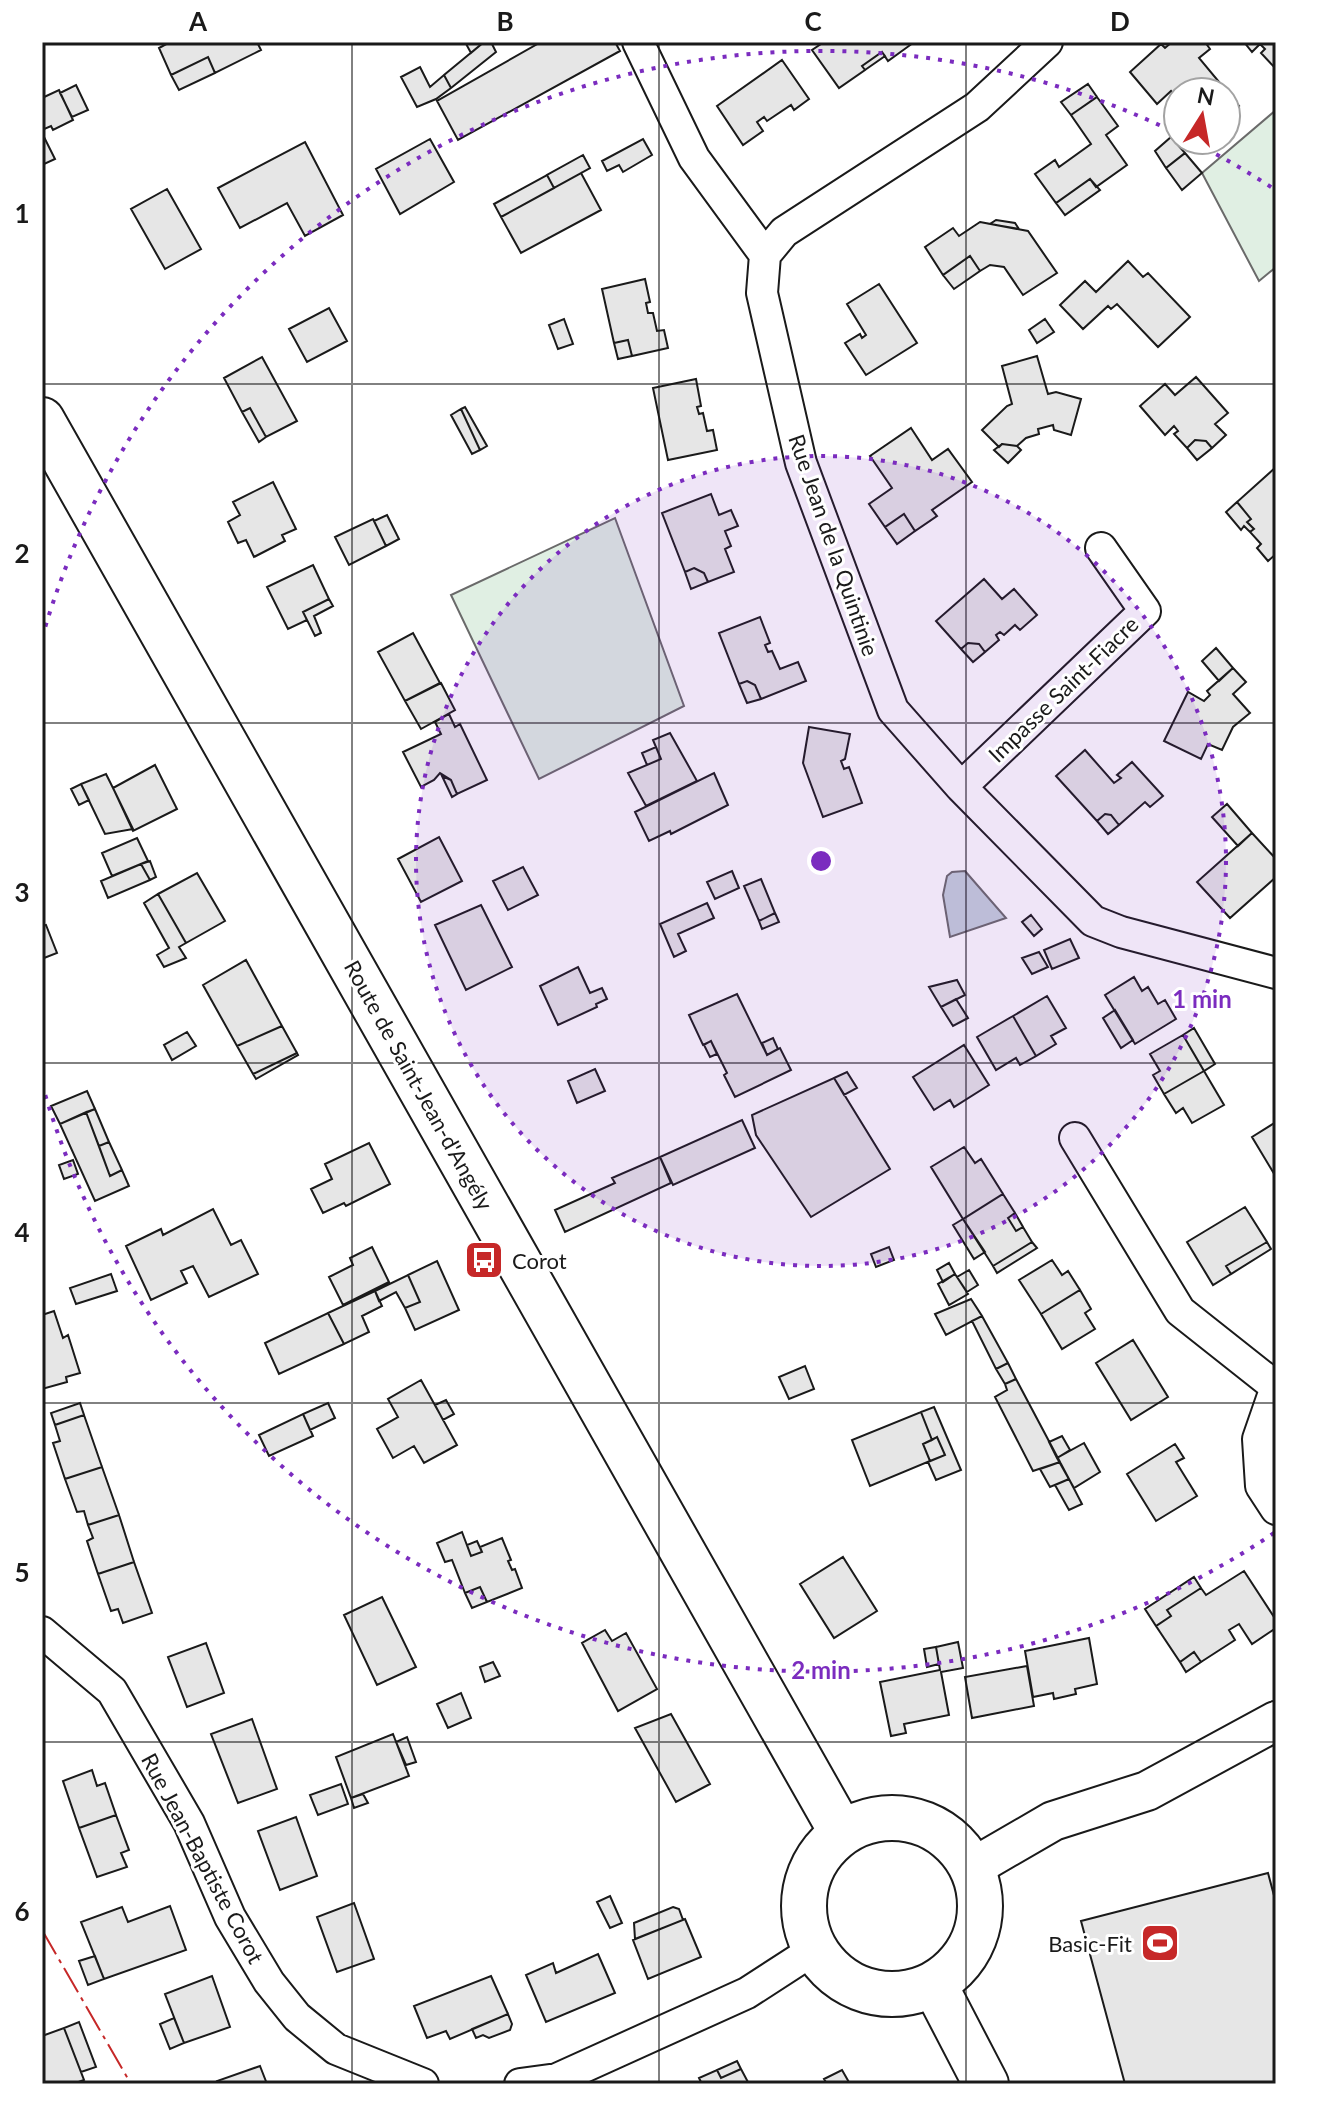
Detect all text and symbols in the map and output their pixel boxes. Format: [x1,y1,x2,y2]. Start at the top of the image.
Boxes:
text: A [188,5,208,37]
text: B [496,5,514,37]
text: C [804,5,822,37]
text: D [1110,5,1130,37]
north arrow [1162,76,1242,156]
text: N [1195,81,1217,111]
text: 1 [14,197,30,229]
street label: Rue Jean de la Quintinie [783,431,885,659]
text: 2 [14,537,30,569]
street label: Impasse Saint-Fiacre [982,610,1144,768]
centre of rings [807,847,835,875]
text: 3 [14,876,30,908]
street label: Route de Saint-Jean-d'Angély [339,955,499,1215]
text: 1 min [1172,984,1232,1013]
text: 4 [14,1216,30,1248]
bus stop icon: Corot [463,1239,505,1281]
place label: Corot [512,1247,567,1274]
text: 5 [14,1556,30,1588]
text: 2 min [791,1655,851,1684]
street label: Rue Jean-Baptiste Corot [136,1748,270,1968]
text: 6 [14,1895,30,1927]
sports icon: Basic-Fit [1139,1922,1181,1964]
place label: Basic-Fit [1048,1930,1132,1957]

